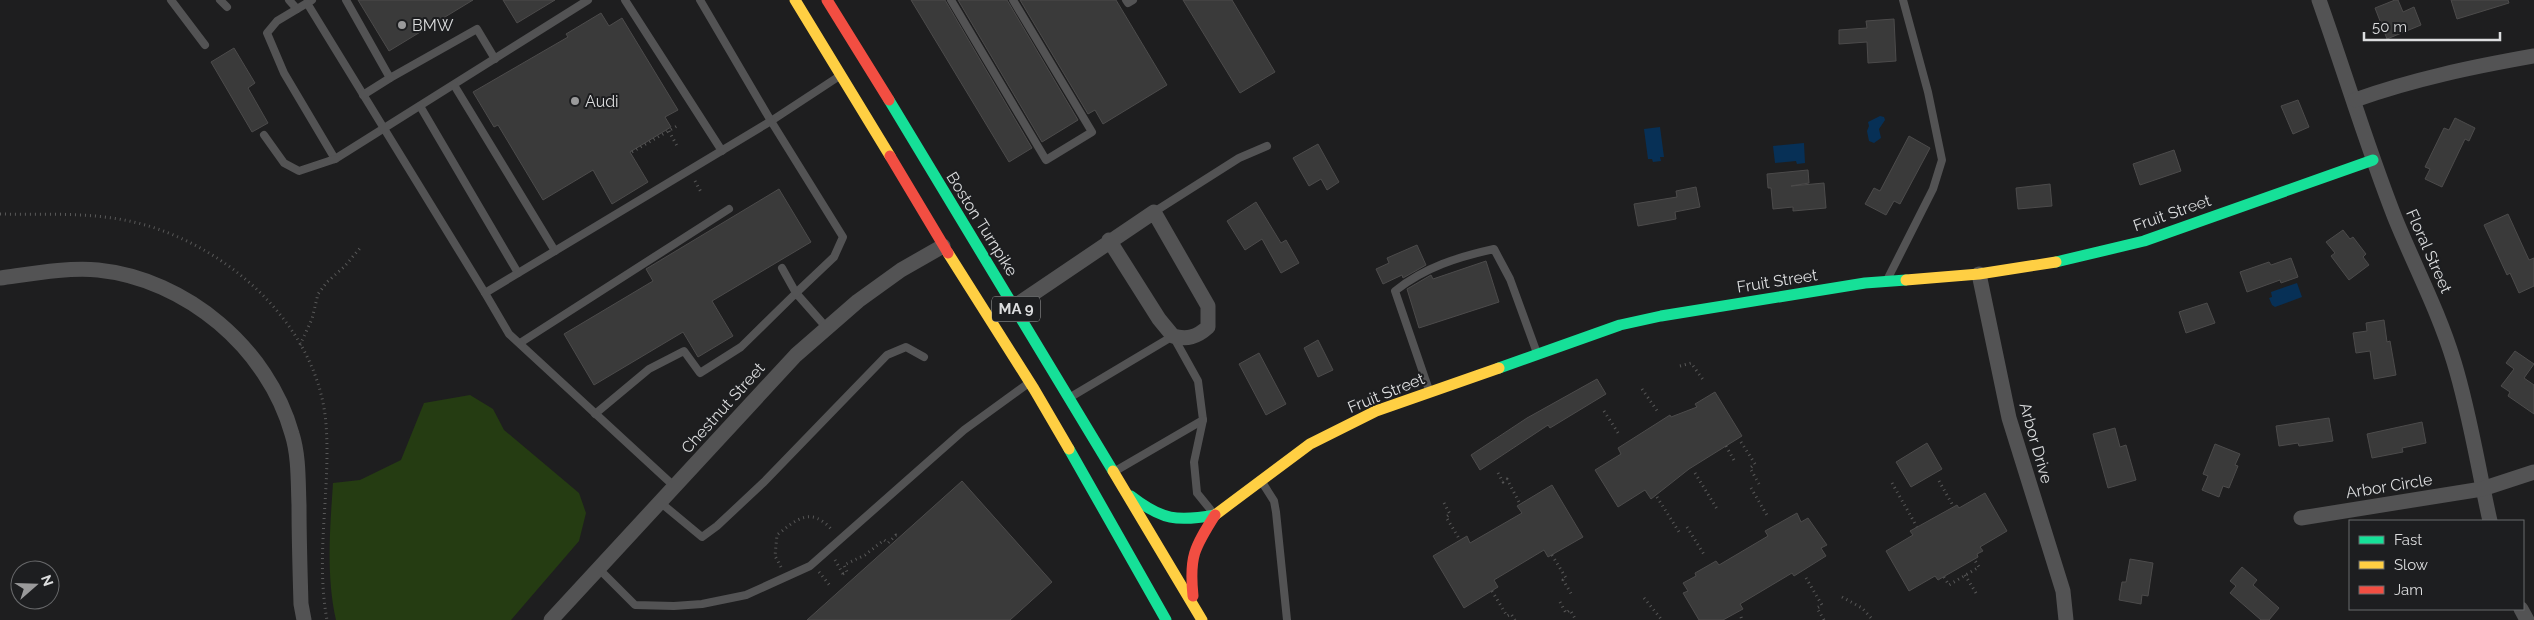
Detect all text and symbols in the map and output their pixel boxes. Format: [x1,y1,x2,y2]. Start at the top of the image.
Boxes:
scale bar [2364,10,2500,42]
place label: BMW [412,16,454,35]
text: 50 m [2372,18,2407,36]
marker: BMW [396,19,408,31]
place label: Audi [585,92,619,111]
marker: Audi [569,95,581,107]
street label: Boston Turnpike [942,168,1022,280]
street label: Fruit Street [2131,191,2214,235]
street label: Floral Street [2402,206,2456,297]
street label: Fruit Street [1735,265,1819,297]
road number: MA 9 [992,296,1040,322]
street label: Chestnut Street [677,358,769,457]
street label: Fruit Street [1345,369,1428,417]
street label: Arbor Drive [2015,400,2057,486]
street label: Arbor Circle [2344,470,2434,502]
legend [2349,520,2524,610]
text: Fast [2394,531,2422,549]
text: Slow [2394,556,2428,574]
north arrow [10,560,60,610]
text: N [38,573,57,588]
text: Jam [2394,581,2423,599]

